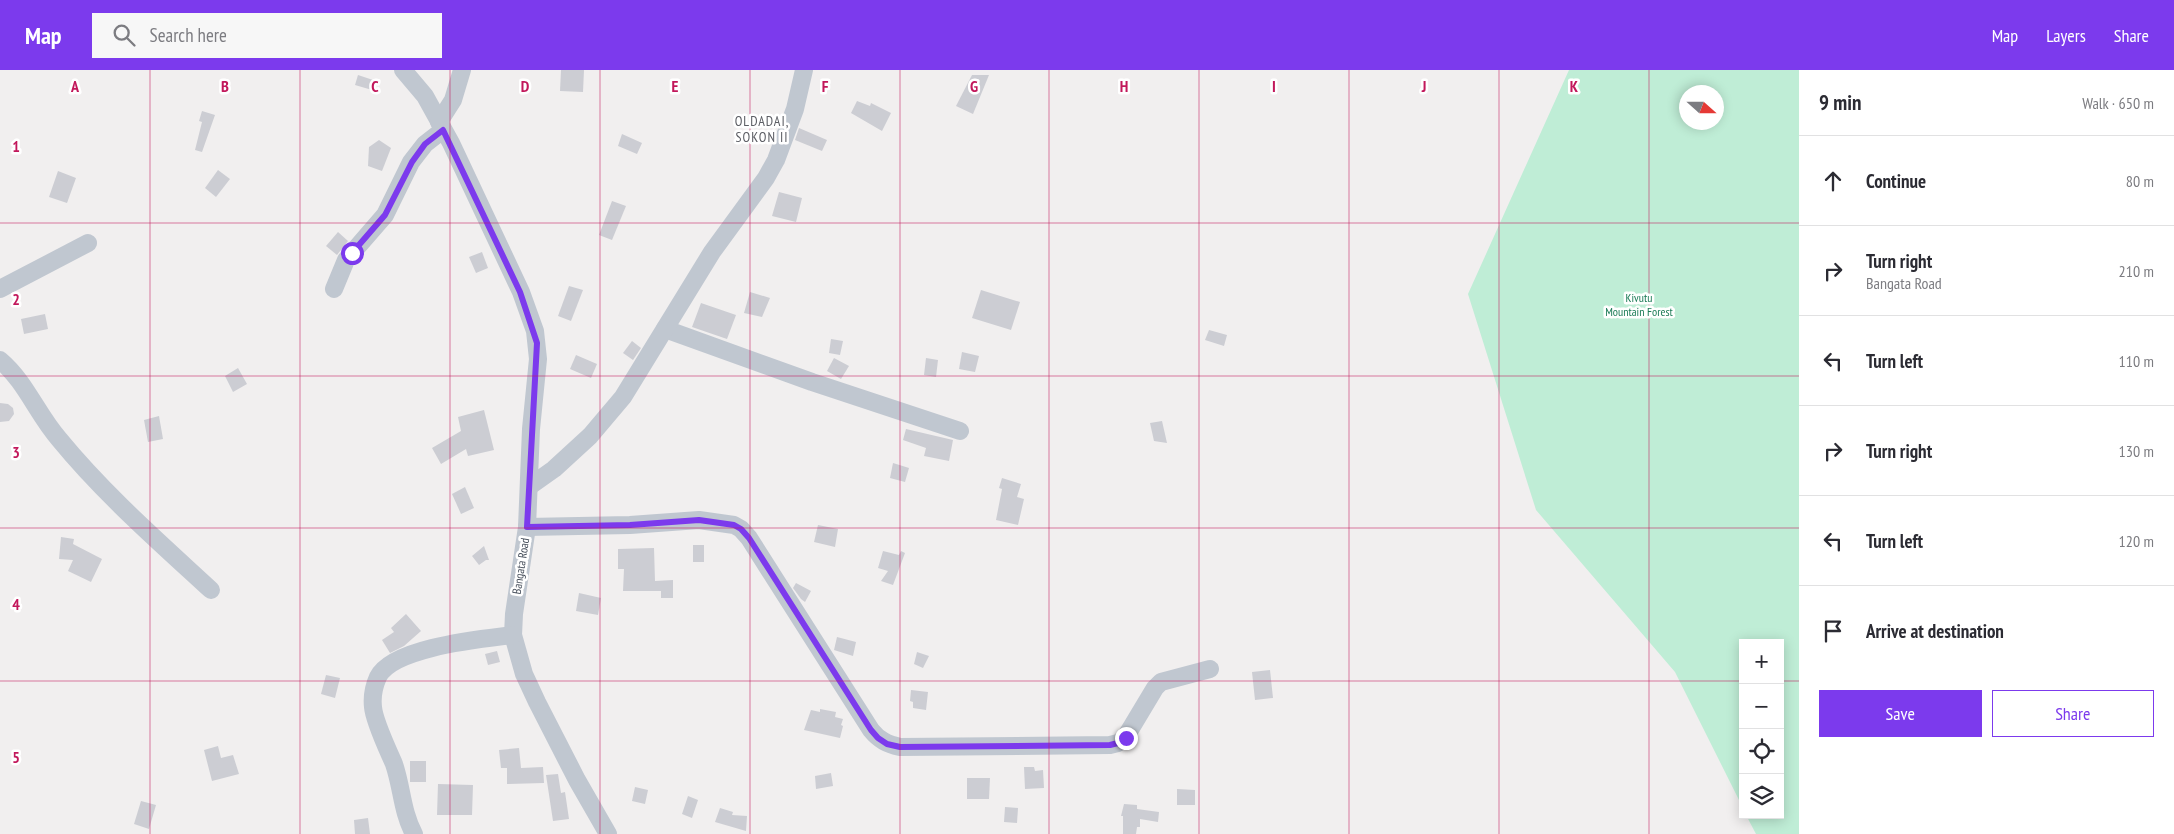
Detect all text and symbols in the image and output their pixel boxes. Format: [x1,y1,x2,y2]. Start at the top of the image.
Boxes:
search box [92,13,442,58]
text: Map [25,20,62,51]
icon: search [110,21,138,49]
text: Search here [150,23,227,47]
text: Map [1992,24,2018,47]
text: Layers [2046,24,2086,47]
text: Share [2114,24,2149,47]
text: A [70,76,80,96]
text: B [221,76,229,96]
text: C [371,76,379,96]
text: D [521,76,530,96]
text: E [672,76,679,96]
text: F [822,76,829,96]
text: G [970,76,978,96]
text: H [1120,76,1128,96]
text: I [1272,76,1276,96]
text: J [1421,76,1426,96]
text: K [1570,76,1579,96]
north arrow [1679,85,1724,130]
text: 9 min [1819,89,1861,116]
text: Walk · 650 m [2082,93,2154,113]
district label: OLDADAI, SOKON II [735,112,789,146]
text: 1 [12,136,20,156]
icon: ahead [1819,167,1847,195]
text: Continue [1866,169,1926,193]
text: 80 m [2126,171,2154,191]
route start [341,242,364,265]
text: Turn right [1866,249,1932,273]
icon: right [1819,257,1847,285]
text: 210 m [2119,261,2154,281]
text: Bangata Road [1866,273,1942,293]
text: 2 [12,289,20,309]
park label: Kivutu Mountain Forest [1605,290,1673,319]
icon: left [1819,347,1847,375]
text: Turn left [1866,349,1923,373]
text: 110 m [2119,351,2154,371]
icon: right [1819,437,1847,465]
text: Turn right [1866,439,1932,463]
text: 130 m [2119,441,2154,461]
text: 3 [12,442,20,462]
icon: left [1819,527,1847,555]
text: Turn left [1866,529,1923,553]
text: 120 m [2119,531,2154,551]
street label: Bangata Road [509,537,532,595]
text: 4 [12,594,20,614]
icon: arrive [1819,617,1847,645]
text: Arrive at destination [1866,619,2004,643]
map controls [1739,639,1784,819]
button: + [1739,639,1784,684]
button: − [1739,684,1784,729]
button: Save [1819,690,1982,737]
button: Share [1992,690,2154,737]
route end [1115,727,1138,750]
button: locate [1739,729,1784,774]
text: 5 [12,747,20,767]
button: layers [1739,774,1784,819]

